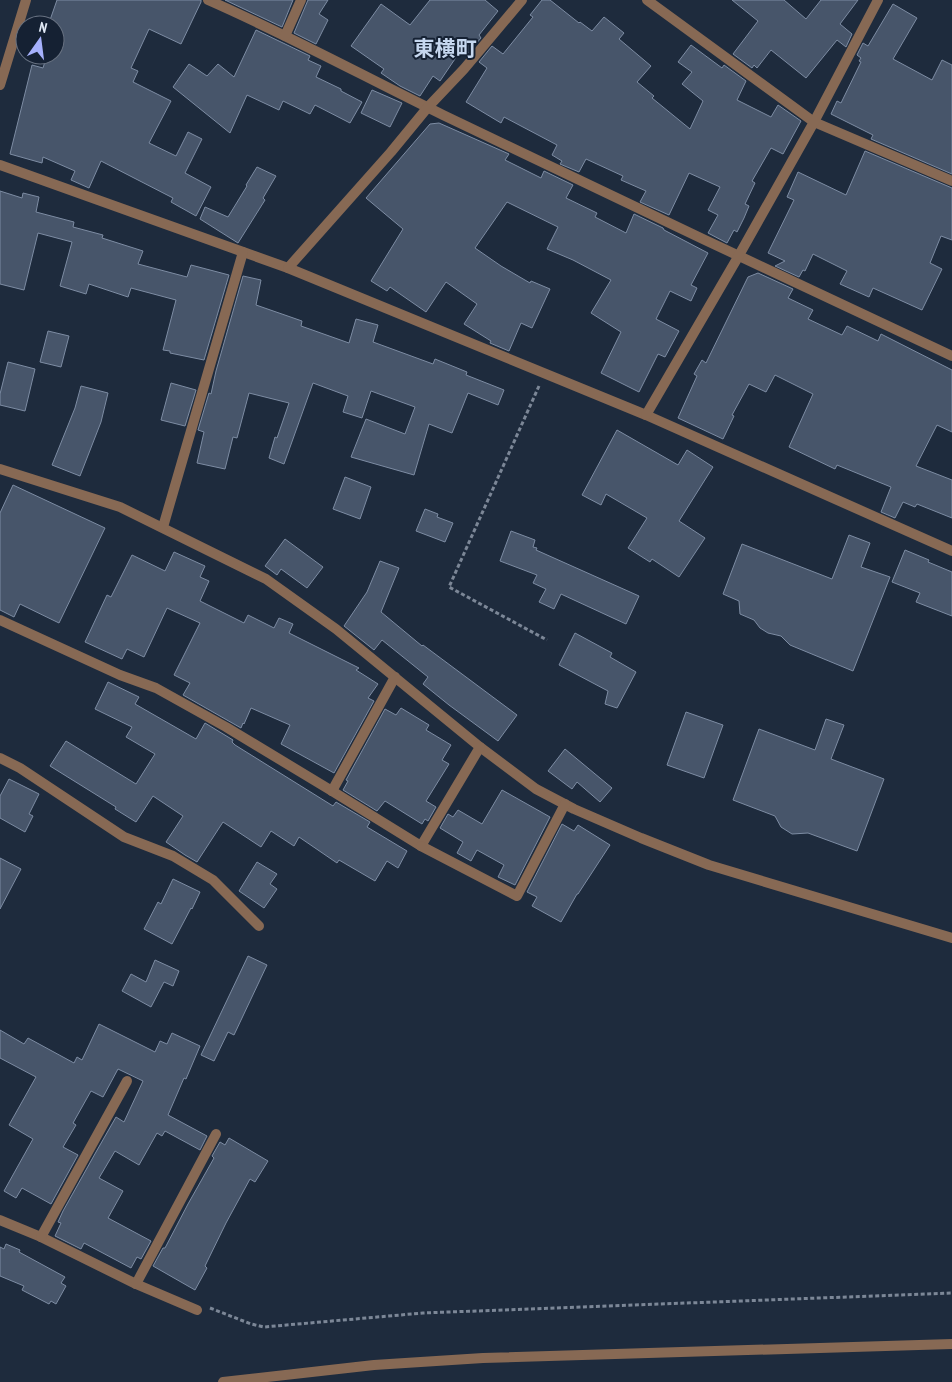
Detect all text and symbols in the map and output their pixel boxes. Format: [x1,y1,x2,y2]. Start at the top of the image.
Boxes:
north arrow [15,15,65,65]
text: N [37,18,49,37]
district label: 東横町 [414,35,477,62]

